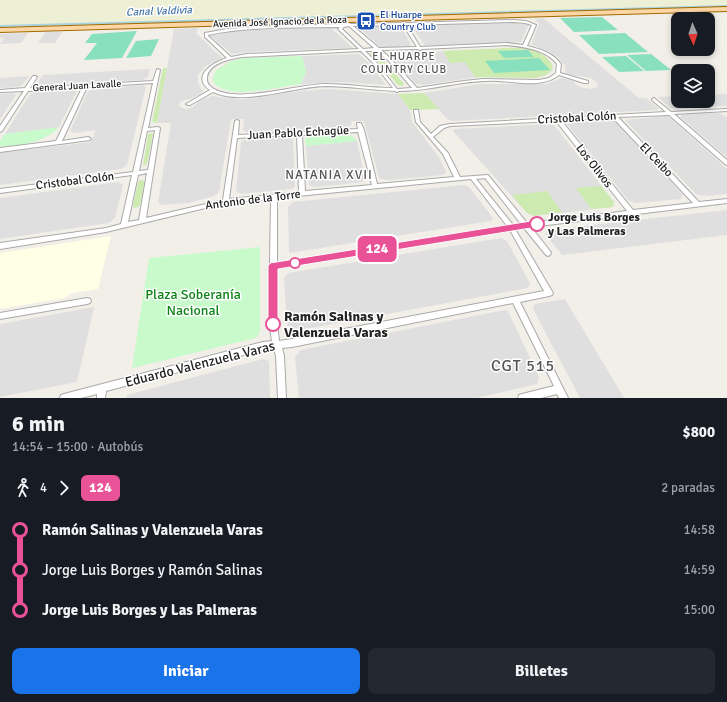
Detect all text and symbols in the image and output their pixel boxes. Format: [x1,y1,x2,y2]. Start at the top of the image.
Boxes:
water label: Canal Valdivia [126,3,193,19]
place label: El Huarpe Country Club [380,9,436,33]
bus stop icon: El Huarpe Country Club [355,10,377,32]
north arrow [671,12,715,56]
map controls [671,12,715,108]
street label: Avenida José Ignacio de la Roza [213,14,347,30]
district label: EL HUARPE COUNTRY CLUB [361,50,447,76]
button: layers [671,64,715,108]
street label: General Juan Lavalle [32,78,122,94]
street label: Cristobal Colón [537,108,617,128]
street label: Juan Pablo Echagüe [247,123,349,143]
street label: El Ceibo [636,140,676,180]
street label: Los Olivos [572,141,616,191]
district label: NATANIA XVII [285,167,373,183]
street label: Cristobal Colón [35,169,115,193]
street label: Antonio de la Torre [204,187,302,213]
place label: Jorge Luis Borges y Las Palmeras [547,210,640,239]
marker: Jorge Luis Borges y Las Palmeras [529,216,545,232]
line badge: 124 [354,236,400,262]
text: 124 [366,240,388,257]
unlabelled marker [289,257,301,269]
park label: Plaza Soberanía Nacional [145,286,241,319]
place label: Ramón Salinas y Valenzuela Varas [284,308,388,341]
marker: Ramón Salinas y Valenzuela Varas [265,316,281,332]
street label: Eduardo Valenzuela Varas [123,337,277,391]
district label: CGT 515 [491,356,555,376]
text: 6 min [12,410,65,437]
text: $800 [683,423,715,441]
text: 14:54 – 15:00 · Autobús [12,439,143,455]
icon: walk [12,477,34,499]
icon: forward [53,477,75,499]
text: 124 [89,479,112,496]
text: 4 [40,480,47,496]
text: 2 paradas [661,480,715,496]
text: Ramón Salinas y Valenzuela Varas [42,521,263,539]
text: 14:58 [683,522,715,538]
text: Jorge Luis Borges y Ramón Salinas [42,561,262,579]
text: 14:59 [683,562,715,578]
text: Jorge Luis Borges y Las Palmeras [42,601,257,619]
text: 15:00 [683,602,715,618]
button: Iniciar [12,648,360,694]
button: Billetes [368,648,715,694]

